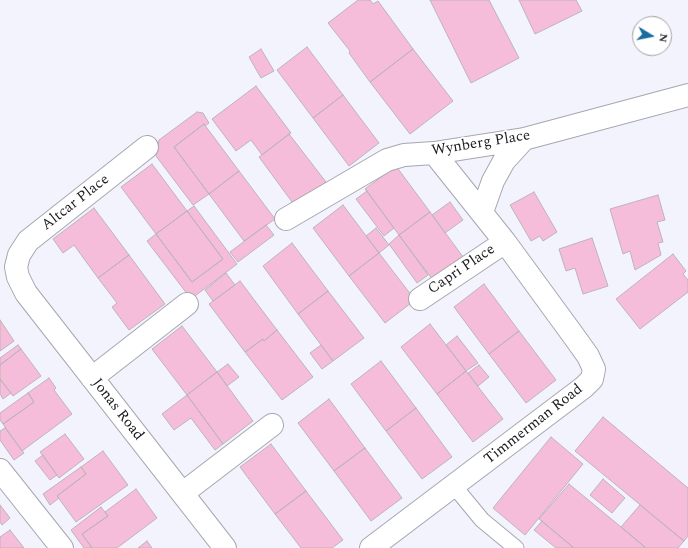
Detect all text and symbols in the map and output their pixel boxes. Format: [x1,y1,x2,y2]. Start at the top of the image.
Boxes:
north arrow [632,16,672,56]
text: N [654,32,672,44]
street label: Wynberg Place [430,127,532,161]
street label: Altcar Place [39,171,113,235]
street label: Capri Place [425,241,499,299]
street label: Jonas Road [87,375,147,445]
street label: Timmerman Road [481,381,587,469]

